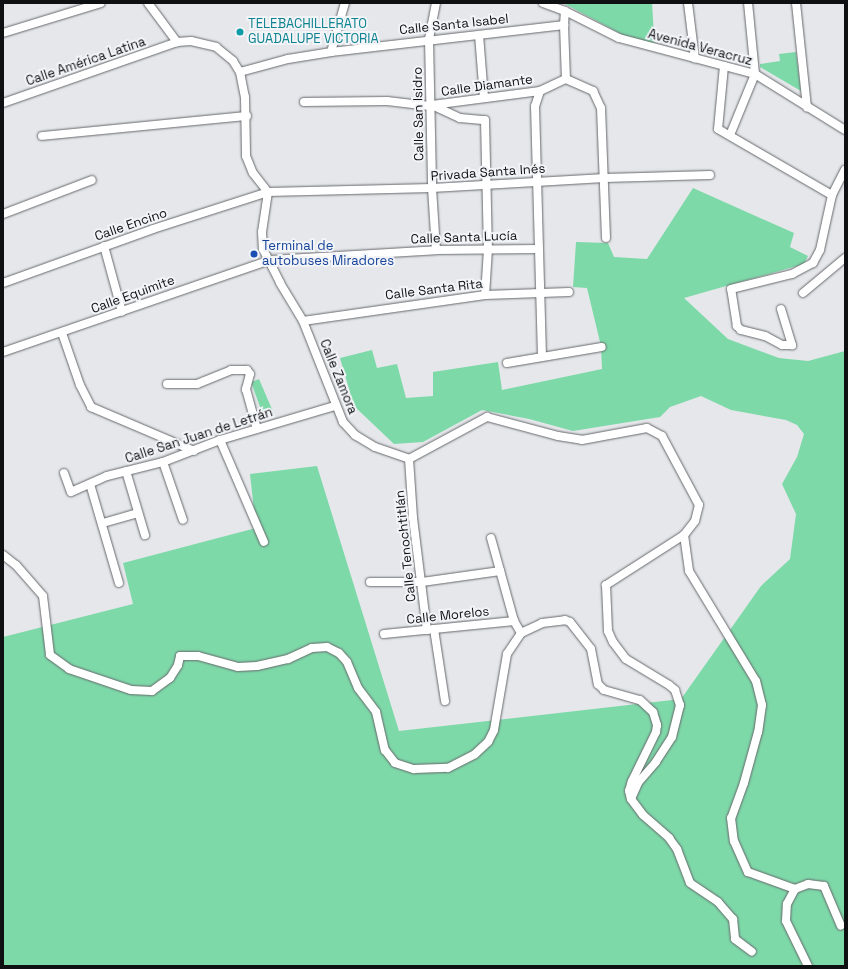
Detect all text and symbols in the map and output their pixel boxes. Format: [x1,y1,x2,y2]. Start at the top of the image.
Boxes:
street label: Calle Santa Isabel [399,11,509,39]
place label: TELEBACHILLERATO GUADALUPE VICTORIA [248,17,379,48]
marker: TELEBACHILLERATO GUADALUPE VICTORIA [235,27,245,37]
street label: Avenida Veracruz [646,27,754,69]
street label: Calle América Latina [24,34,148,90]
street label: Calle San Isidro [410,67,428,161]
street label: Calle Diamante [440,72,534,100]
street label: Privada Santa Inés [430,161,546,185]
street label: Calle Encino [93,205,169,245]
street label: Calle Santa Lucía [410,228,518,248]
place label: Terminal de autobuses Miradores [262,239,394,270]
marker: Terminal de autobuses Miradores [249,249,259,259]
street label: Calle Equimite [89,273,177,317]
street label: Calle Santa Rita [384,276,484,304]
street label: Calle Zamora [316,337,360,417]
street label: Calle San Juan de Letrán [123,405,275,467]
street label: Calle Tenochtitlán [392,489,420,603]
street label: Calle Morelos [406,604,490,628]

